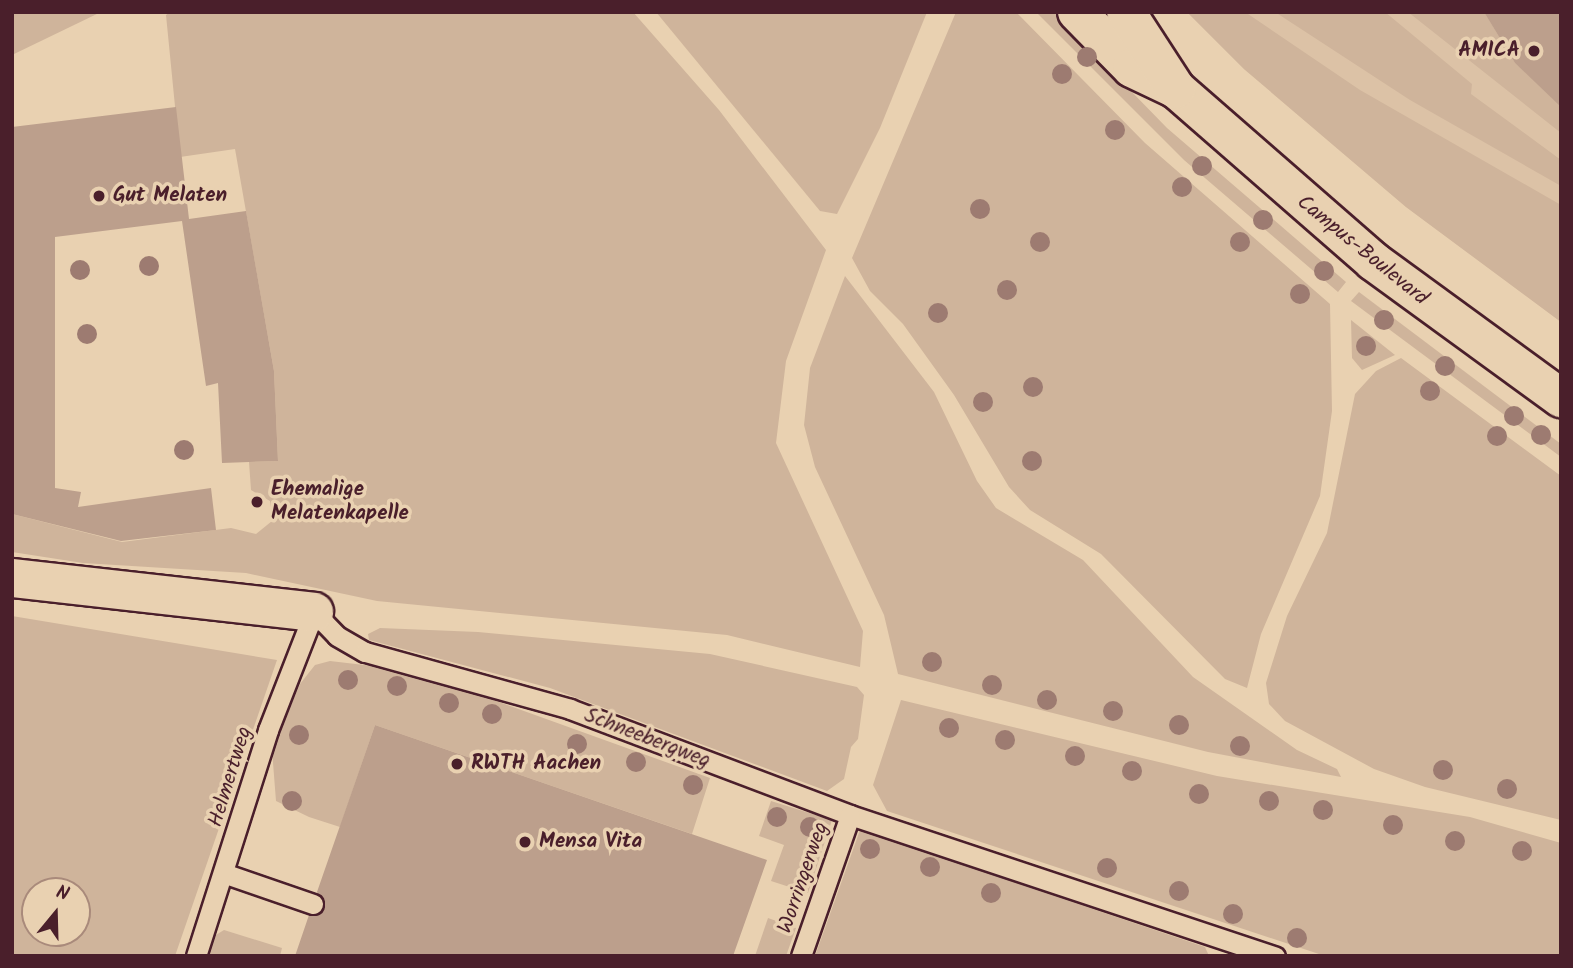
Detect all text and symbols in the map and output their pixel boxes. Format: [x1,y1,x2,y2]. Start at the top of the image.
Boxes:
place label: AMICA [1458,38,1520,64]
marker: AMICA [1526,43,1542,59]
place label: Gut Melaten [113,183,227,209]
marker: Gut Melaten [91,188,107,204]
street label: Campus-Boulevard [1291,190,1433,312]
place label: Ehemalige Melatenkapelle [271,477,409,527]
marker: Ehemalige Melatenkapelle [249,494,265,510]
street label: Schneebergweg [580,703,714,775]
street label: Helmertweg [204,724,258,830]
place label: RWTH Aachen [471,751,601,777]
marker: RWTH Aachen [449,756,465,772]
street label: Worringerweg [773,819,835,937]
place label: Mensa Vita [539,829,642,855]
marker: Mensa Vita [517,834,533,850]
north arrow [21,877,91,947]
text: N [52,878,73,910]

